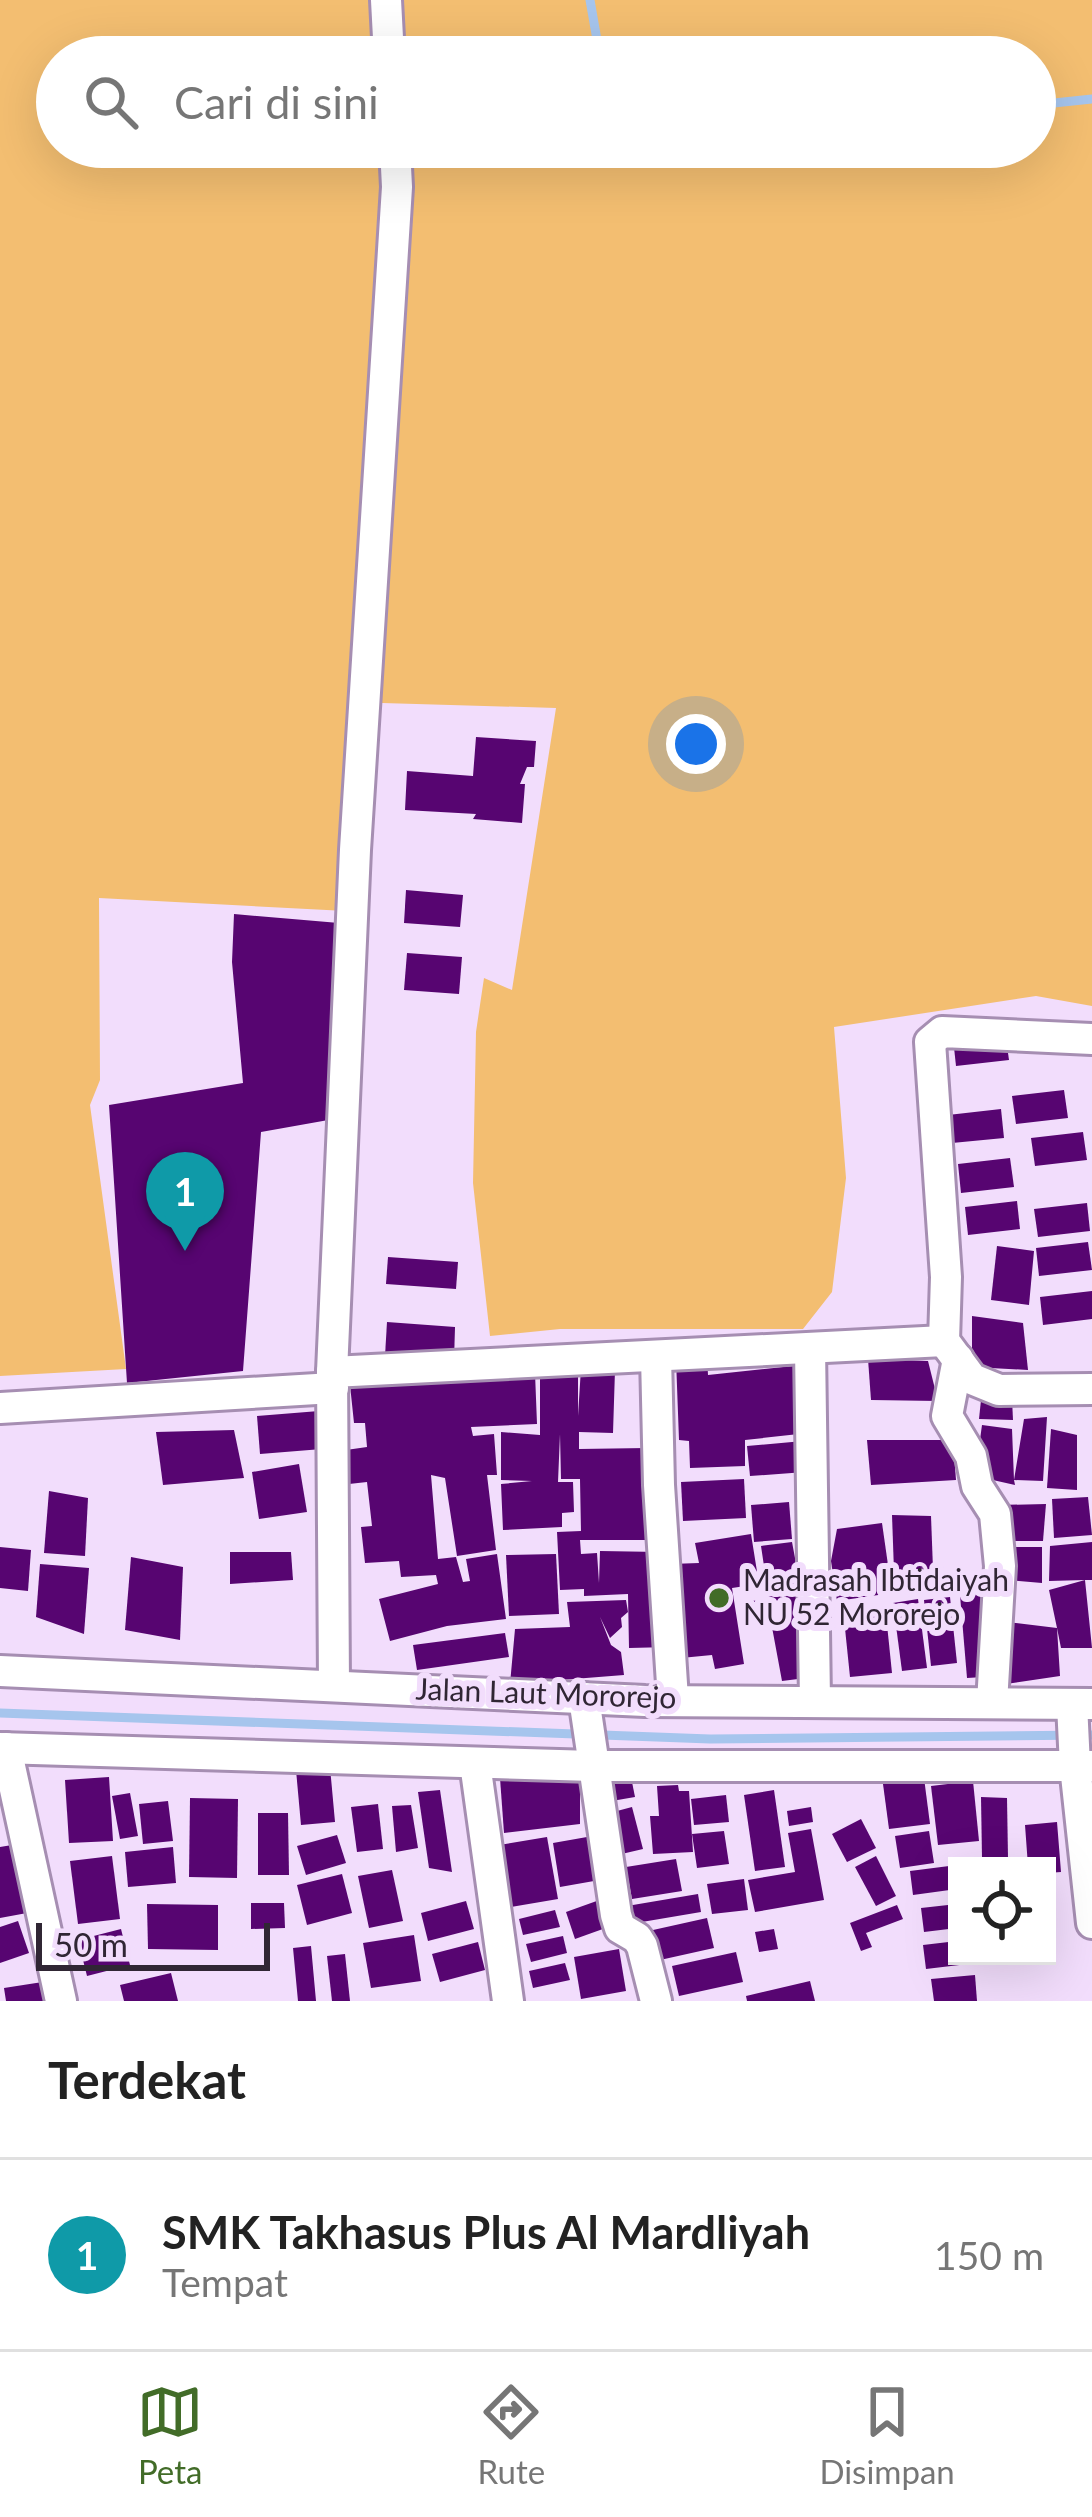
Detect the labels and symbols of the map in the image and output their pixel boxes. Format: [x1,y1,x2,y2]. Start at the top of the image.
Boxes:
your location [666,714,726,774]
pin: 1 [146,1152,224,1251]
place label: Madrasah Ibtidaiyah NU 52 Mororejo [743,1561,1009,1631]
marker: Madrasah Ibtidaiyah NU 52 Mororejo [706,1585,732,1611]
street label: Jalan Laut Mororejo [415,1669,677,1715]
scale bar [36,1917,270,1970]

